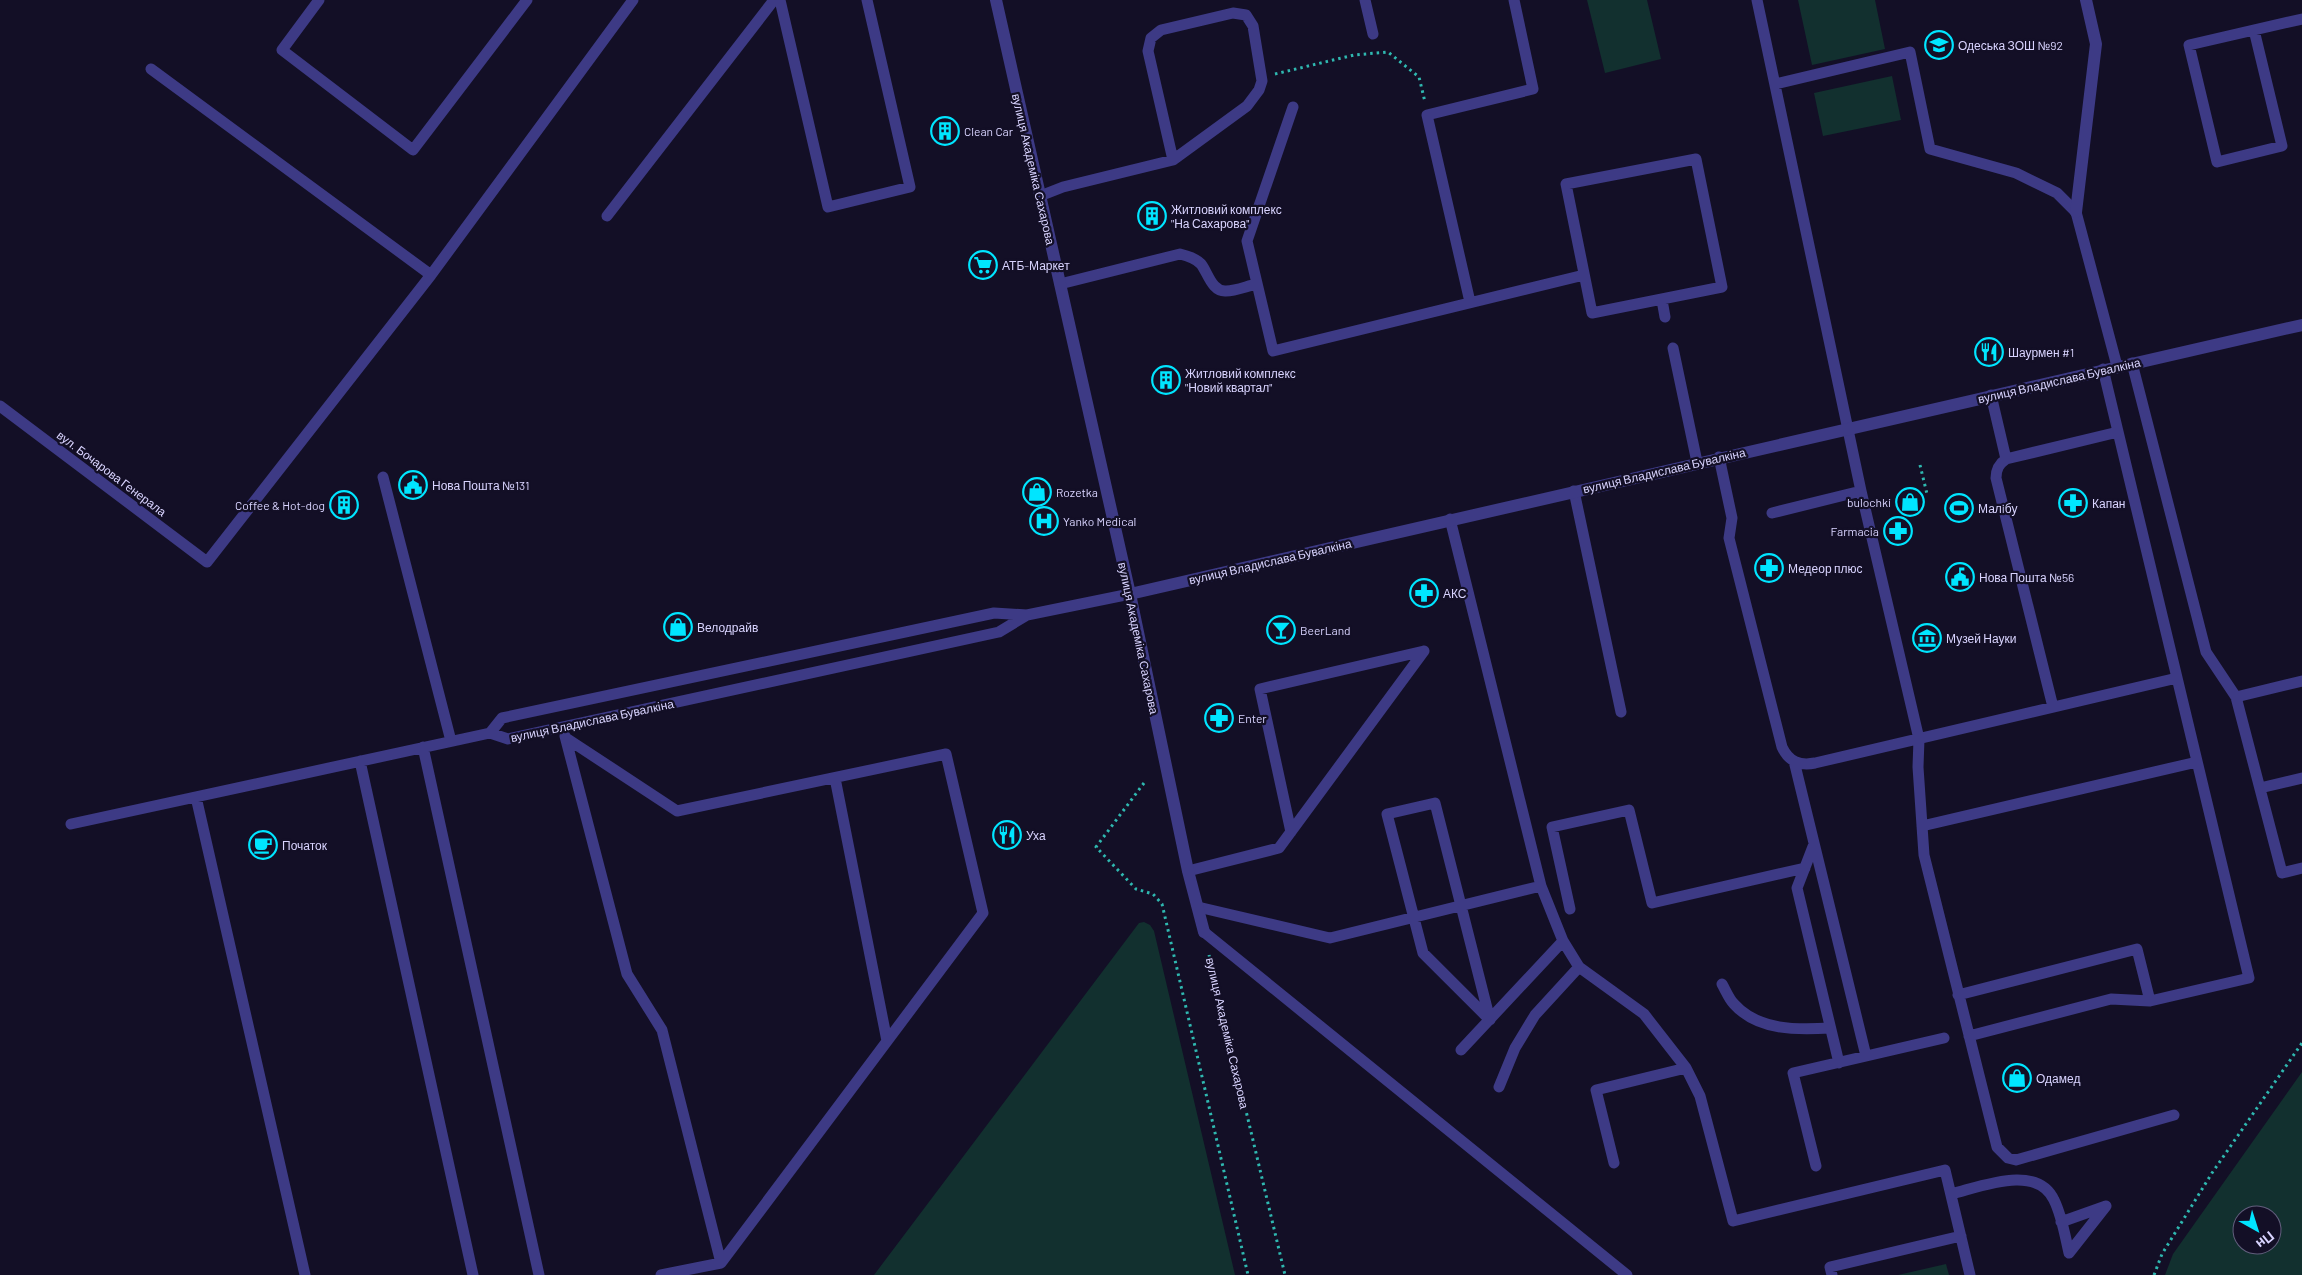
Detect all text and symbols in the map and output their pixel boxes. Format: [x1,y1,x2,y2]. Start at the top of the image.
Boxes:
school or university icon: Одеська ЗОШ №92 [1924,30,1954,60]
place label: Одеська ЗОШ №92 [1958,38,2063,53]
street label: вулиця Академіка Сахарова [1009,92,1058,247]
building icon: Clean Car [930,116,960,146]
place label: Clean Car [964,124,1014,138]
building icon: Житловий комплекс "На Сахарова" [1137,201,1167,231]
place label: Житловий комплекс "На Сахарова" [1171,202,1282,231]
supermarket icon: АТБ-Маркет [968,250,998,280]
place label: АТБ-Маркет [1002,258,1070,273]
restaurant icon: Шаурмен #1 [1974,337,2004,367]
place label: Шаурмен #1 [2008,345,2074,360]
street label: вулиця Владислава Бувалкіна [1976,354,2142,407]
building icon: Житловий комплекс "Новий квартал" [1151,365,1181,395]
place label: Житловий комплекс "Новий квартал" [1185,366,1296,395]
street label: вул. Бочарова Генерала [54,427,170,520]
street label: вулиця Владислава Бувалкіна [1581,444,1747,497]
public building icon: Нова Пошта №131 [398,470,428,500]
shop icon: Rozetka [1022,477,1052,507]
place label: Нова Пошта №131 [432,478,529,492]
place label: Rozetka [1056,485,1098,499]
shop icon: bulochki [1895,487,1925,517]
pharmacy icon: Капан [2058,488,2088,518]
building icon: Coffee & Hot-dog [329,490,359,520]
sports icon: Малiбу [1944,493,1974,523]
place label: bulochki [1847,495,1891,509]
place label: Капан [2092,496,2125,510]
place label: Coffee & Hot-dog [235,498,325,512]
place label: Малiбу [1978,501,2017,516]
hospital icon: Yanko Medical [1029,506,1059,536]
place label: Yanko Medical [1063,514,1136,528]
pharmacy icon: Farmacia [1883,516,1913,546]
place label: Farmacia [1831,524,1879,538]
street label: вулиця Владислава Бувалкіна [1187,535,1353,588]
pharmacy icon: Медеор плюс [1754,553,1784,583]
street label: вулиця Академіка Сахарова [1115,561,1162,716]
place label: Медеор плюс [1788,561,1862,576]
public building icon: Нова Пошта №56 [1945,562,1975,592]
place label: Нова Пошта №56 [1979,570,2074,584]
pharmacy icon: АКС [1409,578,1439,608]
place label: АКС [1443,586,1467,600]
shop icon: Велодрайв [663,612,693,642]
bar icon: BeerLand [1266,615,1296,645]
place label: Велодрайв [697,620,758,635]
place label: BeerLand [1300,623,1351,637]
museum icon: Музей Науки [1912,623,1942,653]
place label: Музей Науки [1946,631,2016,646]
street label: вулиця Владислава Бувалкіна [509,696,675,745]
pharmacy icon: Enter [1204,703,1234,733]
place label: Enter [1238,711,1267,725]
restaurant icon: Уха [992,820,1022,850]
place label: Уха [1026,828,1046,842]
cafe icon: Початок [248,830,278,860]
place label: Початок [282,838,328,852]
street label: вулиця Академіка Сахарова [1203,956,1252,1111]
shop icon: Одамед [2002,1063,2032,1093]
place label: Одамед [2036,1071,2080,1086]
north arrow [2232,1205,2282,1255]
text: Пн [2253,1228,2278,1253]

